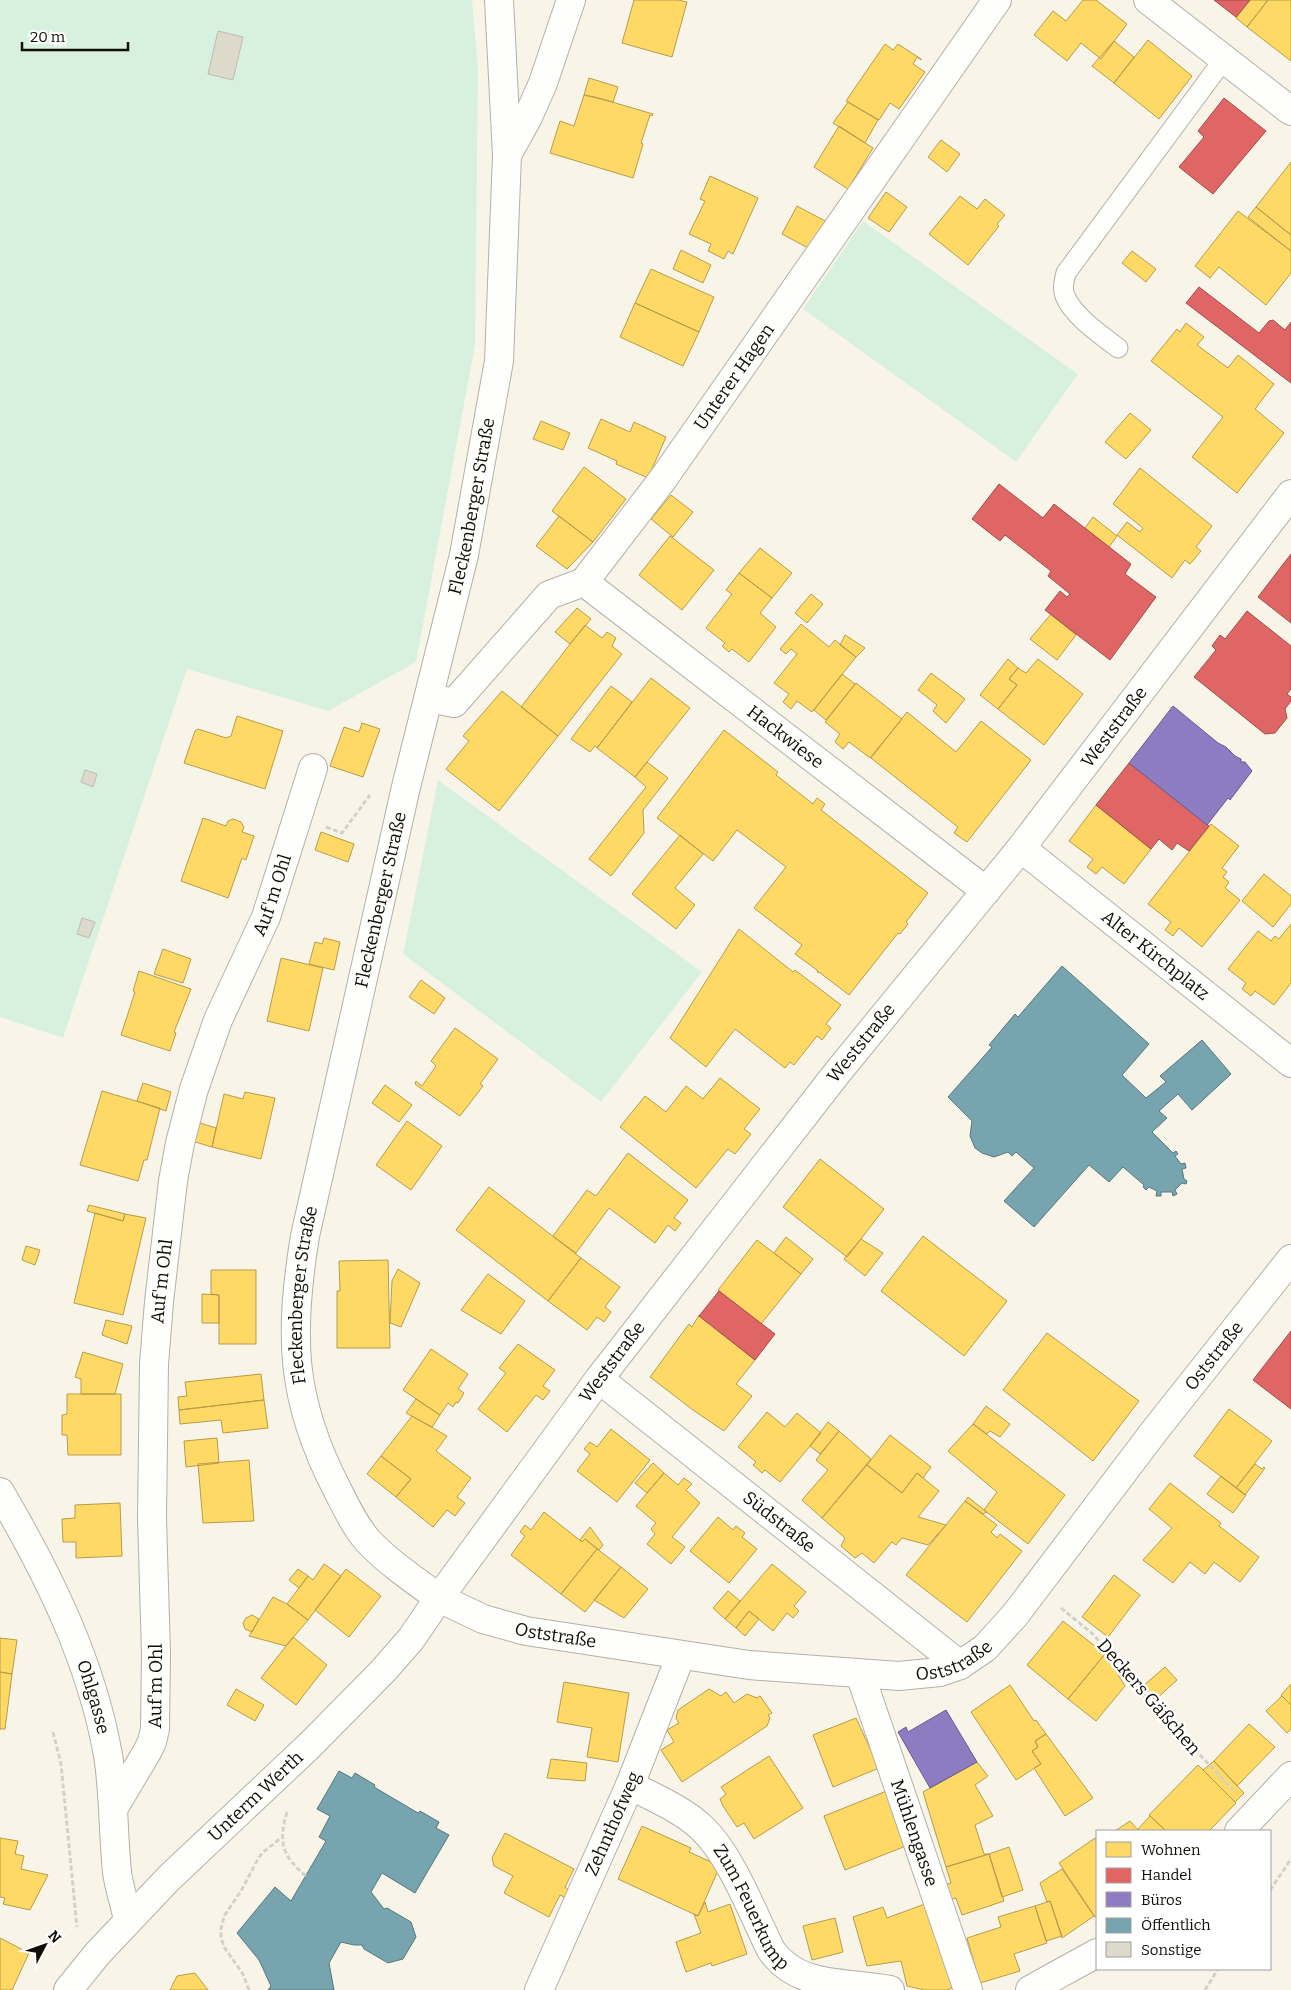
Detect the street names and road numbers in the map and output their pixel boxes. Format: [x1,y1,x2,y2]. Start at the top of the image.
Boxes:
street label: Unterer Hagen [689,319,779,434]
street label: Fleckenberger Straße [444,416,500,597]
street label: Weststraße [1076,682,1152,772]
street label: Hackwiese [743,700,828,773]
street label: Fleckenberger Straße [350,810,411,990]
street label: Auf'm Ohl [248,851,296,939]
street label: Alter Kirchplatz [1097,906,1214,1005]
street label: Weststraße [822,999,900,1087]
street label: Fleckenberger Straße [285,1204,322,1386]
street label: Auf'm Ohl [146,1238,177,1324]
street label: Weststraße [574,1317,650,1407]
street label: Oststraße [1180,1317,1248,1395]
street label: Südstraße [739,1486,820,1557]
street label: Oststraße [512,1617,598,1653]
street label: Deckers Gäßchen [1093,1634,1206,1760]
street label: Oststraße [915,1636,997,1685]
street label: Auf'm Ohl [144,1643,167,1729]
street label: Ohlgasse [72,1657,114,1736]
street label: Unterm Werth [204,1746,308,1846]
street label: Zehnthofweg [580,1768,645,1879]
street label: Mühlengasse [886,1777,943,1889]
street label: Zum Feuerkump [709,1840,794,1975]

